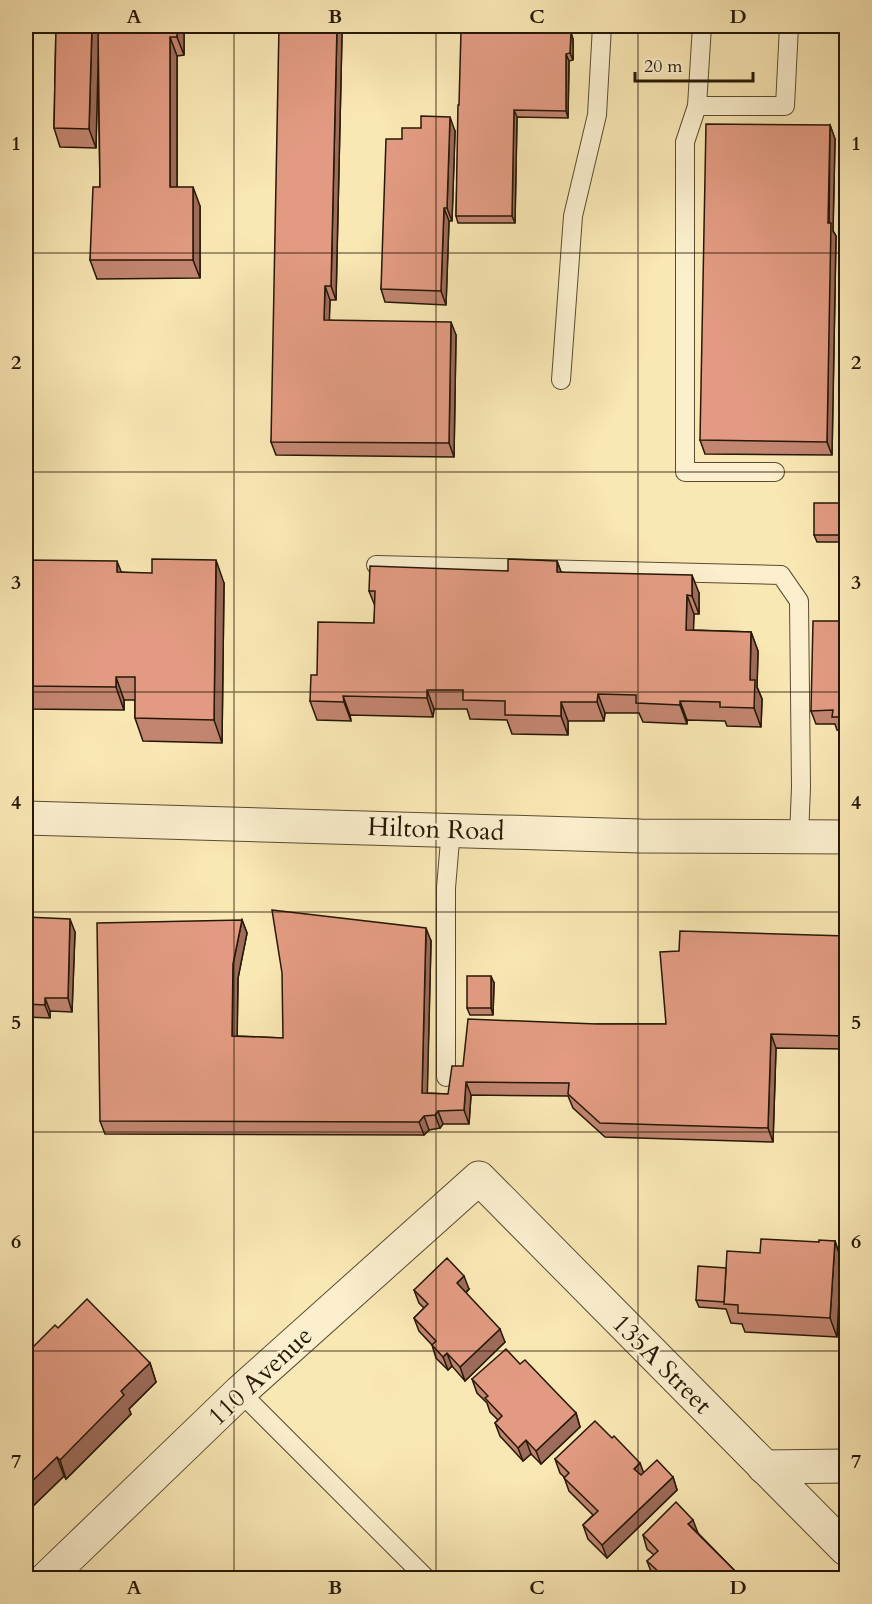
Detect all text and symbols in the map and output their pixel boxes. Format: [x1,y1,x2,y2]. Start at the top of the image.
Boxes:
text: A [126,3,142,30]
text: B [328,3,342,30]
text: C [529,3,545,30]
text: D [729,3,747,30]
scale bar [635,45,754,83]
text: 20 m [644,54,683,79]
text: 1 [11,130,21,157]
text: 1 [851,130,861,157]
text: 2 [11,349,21,376]
text: 2 [851,349,861,376]
text: 3 [11,569,21,596]
text: 3 [851,569,861,596]
text: 4 [11,789,21,816]
text: 4 [851,789,861,816]
street label: Hilton Road [367,809,505,849]
text: 5 [11,1009,21,1036]
text: 5 [851,1009,861,1036]
text: 6 [11,1228,21,1255]
text: 6 [851,1228,861,1255]
street label: 135A Street [604,1306,720,1422]
street label: 110 Avenue [200,1318,320,1434]
text: 7 [11,1448,21,1475]
text: 7 [851,1448,861,1475]
text: A [126,1574,142,1601]
text: B [328,1574,342,1601]
text: C [529,1574,545,1601]
text: D [729,1574,747,1601]

